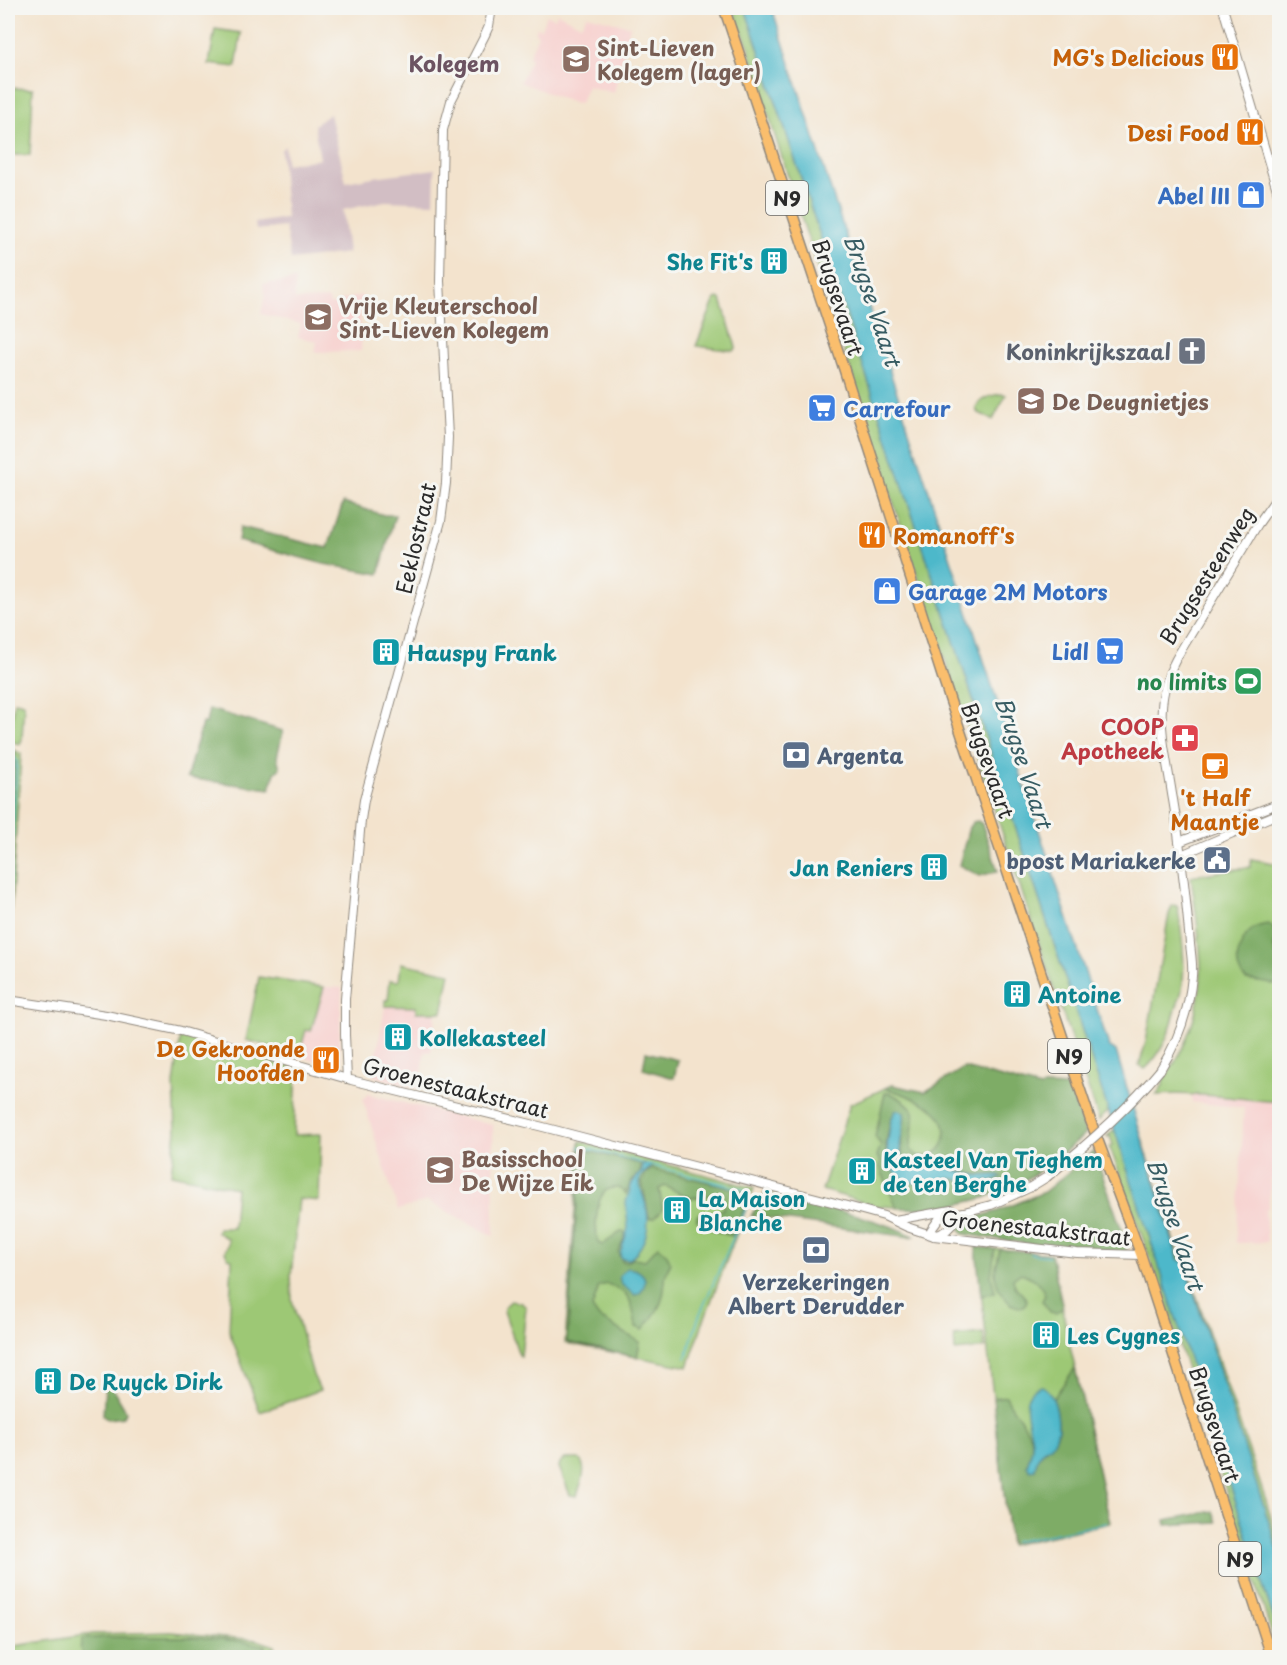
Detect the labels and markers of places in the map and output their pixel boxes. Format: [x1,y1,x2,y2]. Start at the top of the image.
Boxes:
place label: Sint-Lieven Kolegem (lager) [597,31,761,87]
place label: MG's Delicious [1053,41,1204,73]
restaurant icon: MG's Delicious [1209,41,1241,73]
school or university icon: Sint-Lieven Kolegem (lager) [560,43,592,75]
place label: Desi Food [1127,116,1229,148]
restaurant icon: Desi Food [1234,116,1266,148]
place label: Abel III [1158,179,1230,211]
shop icon: Abel III [1235,179,1267,211]
place label: She Fit's [667,245,753,277]
building icon: She Fit's [758,245,790,277]
place label: Vrije Kleuterschool Sint-Lieven Kolegem [339,289,549,345]
school or university icon: Vrije Kleuterschool Sint-Lieven Kolegem [302,301,334,333]
place label: Koninkrijkszaal [1006,335,1171,367]
church icon: Koninkrijkszaal [1176,335,1208,367]
school or university icon: De Deugnietjes [1015,385,1047,417]
place label: De Deugnietjes [1052,385,1209,417]
supermarket icon: Carrefour [806,392,838,424]
place label: Carrefour [843,392,951,424]
restaurant icon: Romanoff's [856,519,888,551]
place label: Romanoff's [893,519,1015,551]
shop icon: Garage 2M Motors [871,575,903,607]
place label: Garage 2M Motors [908,575,1108,607]
place label: Lidl [1052,635,1089,667]
supermarket icon: Lidl [1094,635,1126,667]
building icon: Hauspy Frank [370,636,402,668]
place label: Hauspy Frank [407,636,557,668]
place label: no limits [1137,665,1227,697]
sports icon: no limits [1232,665,1264,697]
place label: COOP Apotheek [1061,710,1164,766]
pharmacy icon: COOP Apotheek [1169,722,1201,754]
bank icon: Argenta [780,739,812,771]
place label: Argenta [816,739,904,771]
cafe icon: 't Half Maantje [1199,750,1231,782]
place label: 't Half Maantje [1171,781,1259,837]
place label: bpost Mariakerke [1007,844,1196,876]
public building icon: bpost Mariakerke [1201,844,1233,876]
place label: Jan Reniers [790,851,913,883]
building icon: Jan Reniers [918,851,950,883]
building icon: Antoine [1001,978,1033,1010]
place label: Antoine [1038,978,1122,1010]
building icon: Kollekasteel [382,1021,414,1053]
place label: Kollekasteel [419,1021,546,1053]
place label: De Gekroonde Hoofden [156,1032,305,1088]
restaurant icon: De Gekroonde Hoofden [310,1044,342,1076]
place label: Basisschool De Wijze Eik [461,1142,594,1198]
place label: Kasteel Van Tieghem de ten Berghe [883,1143,1103,1199]
school or university icon: Basisschool De Wijze Eik [424,1154,456,1186]
building icon: Kasteel Van Tieghem de ten Berghe [846,1155,878,1187]
place label: La Maison Blanche [698,1182,805,1238]
building icon: La Maison Blanche [661,1194,693,1226]
bank icon: Verzekeringen Albert Derudder [800,1234,832,1266]
place label: Verzekeringen Albert Derudder [728,1265,904,1321]
building icon: Les Cygnes [1030,1319,1062,1351]
place label: Les Cygnes [1067,1319,1180,1351]
building icon: De Ruyck Dirk [32,1365,64,1397]
place label: De Ruyck Dirk [69,1365,223,1397]

